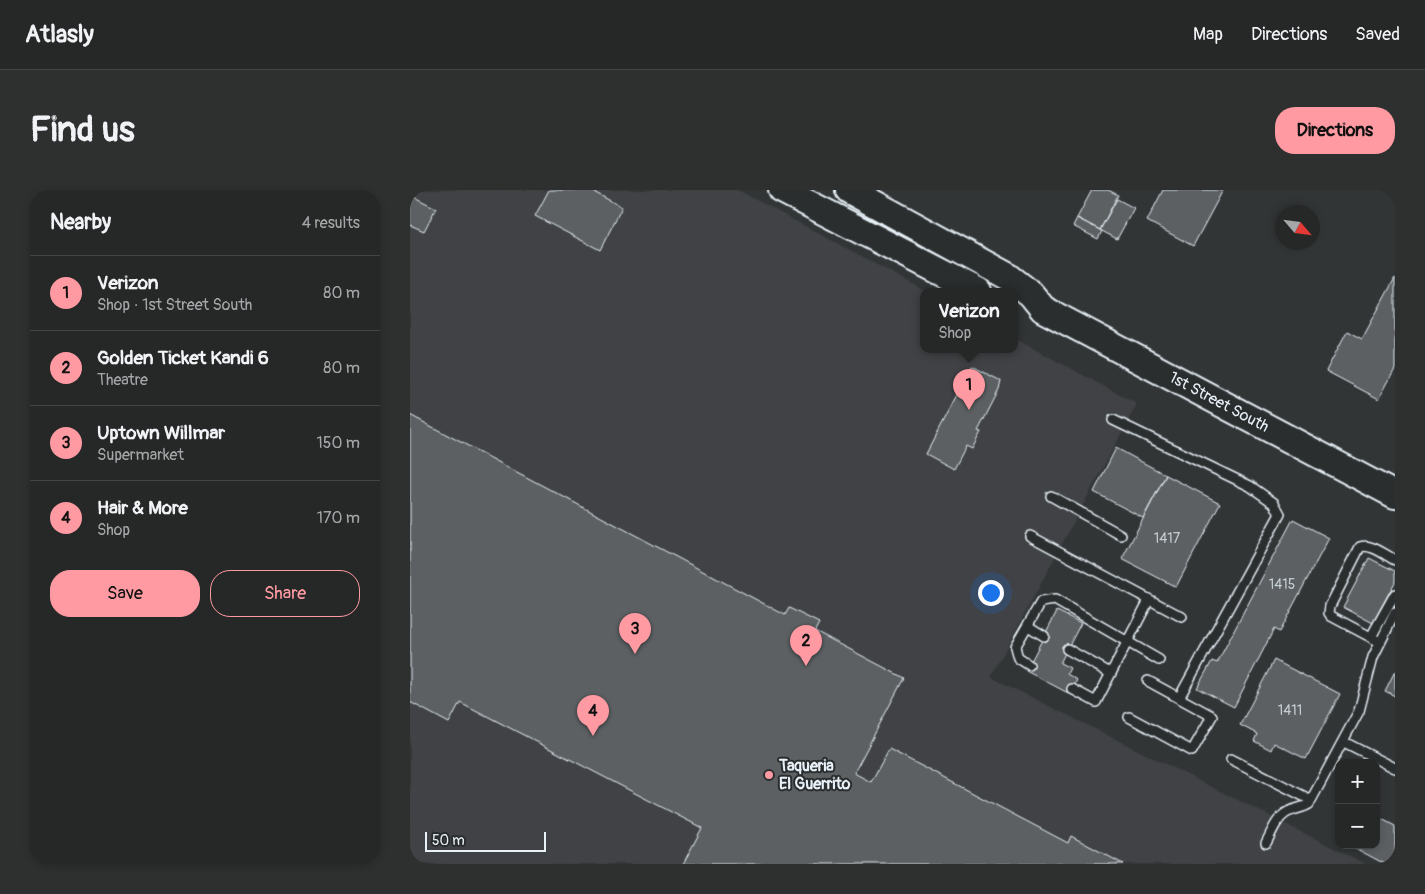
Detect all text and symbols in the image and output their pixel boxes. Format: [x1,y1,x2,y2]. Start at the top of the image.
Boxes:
text: Atlasly [25,20,94,49]
text: Map [1193,23,1223,46]
text: Directions [1251,23,1327,46]
text: Saved [1355,23,1400,46]
button: Directions [1275,107,1395,154]
text: Find us [30,108,135,152]
north arrow [1275,205,1320,250]
text: Nearby [50,209,111,236]
text: 4 results [302,213,360,233]
text: Verizon [97,271,159,295]
text: 1 [63,283,69,303]
text: 80 m [323,283,360,303]
popup [920,288,1018,353]
text: Shop · 1st Street South [97,295,252,315]
text: Verizon [938,299,1000,323]
text: Shop [938,323,971,343]
text: Golden Ticket Kandi 6 [97,346,269,370]
text: 2 [62,358,70,378]
text: 80 m [323,358,360,378]
street label: 1st Street South [1166,367,1272,437]
pin: 1 [953,369,985,410]
text: Theatre [97,370,148,390]
text: Uptown Willmar [97,421,225,445]
text: 3 [62,433,70,453]
text: 150 m [316,433,360,453]
text: Supermarket [97,445,184,465]
text: Hair & More [97,496,188,520]
text: 4 [61,508,71,528]
text: 170 m [317,508,360,528]
text: Shop [97,520,130,540]
house number: 1417 [1154,530,1181,547]
button: Save [50,570,200,617]
button: Share [210,570,360,617]
house number: 1415 [1269,576,1295,593]
your location [978,580,1004,606]
pin: 3 [619,613,651,654]
pin: 2 [790,625,822,666]
pin: 4 [577,695,609,736]
house number: 1411 [1278,702,1302,719]
place label: Taqueria El Guerrito [778,756,851,794]
map controls [1335,759,1380,849]
button: + [1335,759,1380,804]
marker: Taqueria El Guerrito [763,769,775,781]
button: − [1335,804,1380,849]
scale bar [425,829,546,852]
text: 50 m [432,832,465,849]

